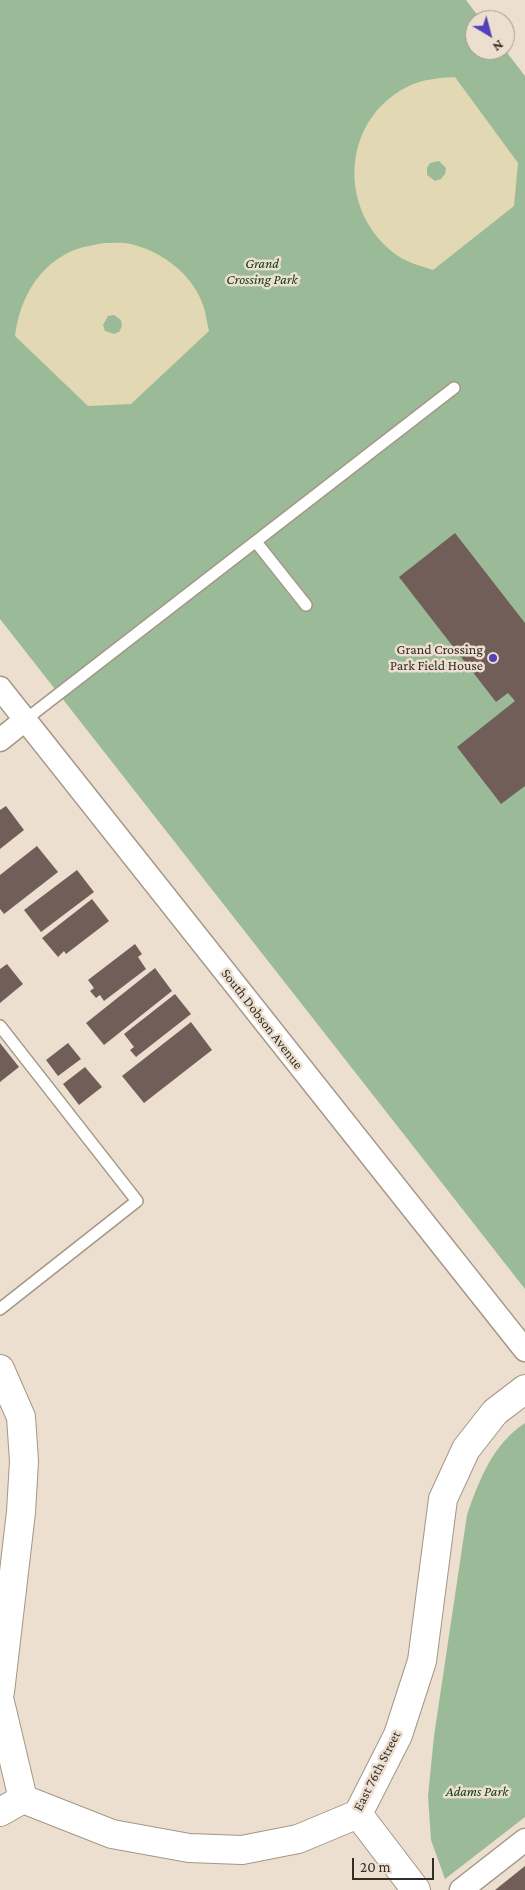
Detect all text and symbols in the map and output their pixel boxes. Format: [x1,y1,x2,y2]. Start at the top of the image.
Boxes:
north arrow [465,10,515,60]
text: N [490,37,507,55]
park label: Grand Crossing Park [226,256,298,288]
place label: Grand Crossing Park Field House [390,642,483,674]
marker: Grand Crossing Park Field House [487,652,499,664]
street label: South Dobson Avenue [218,965,306,1073]
street label: East 76th Street [350,1728,404,1814]
park label: Adams Park [446,1784,508,1800]
scale bar [355,1848,438,1880]
text: 20 m [360,1859,391,1875]

